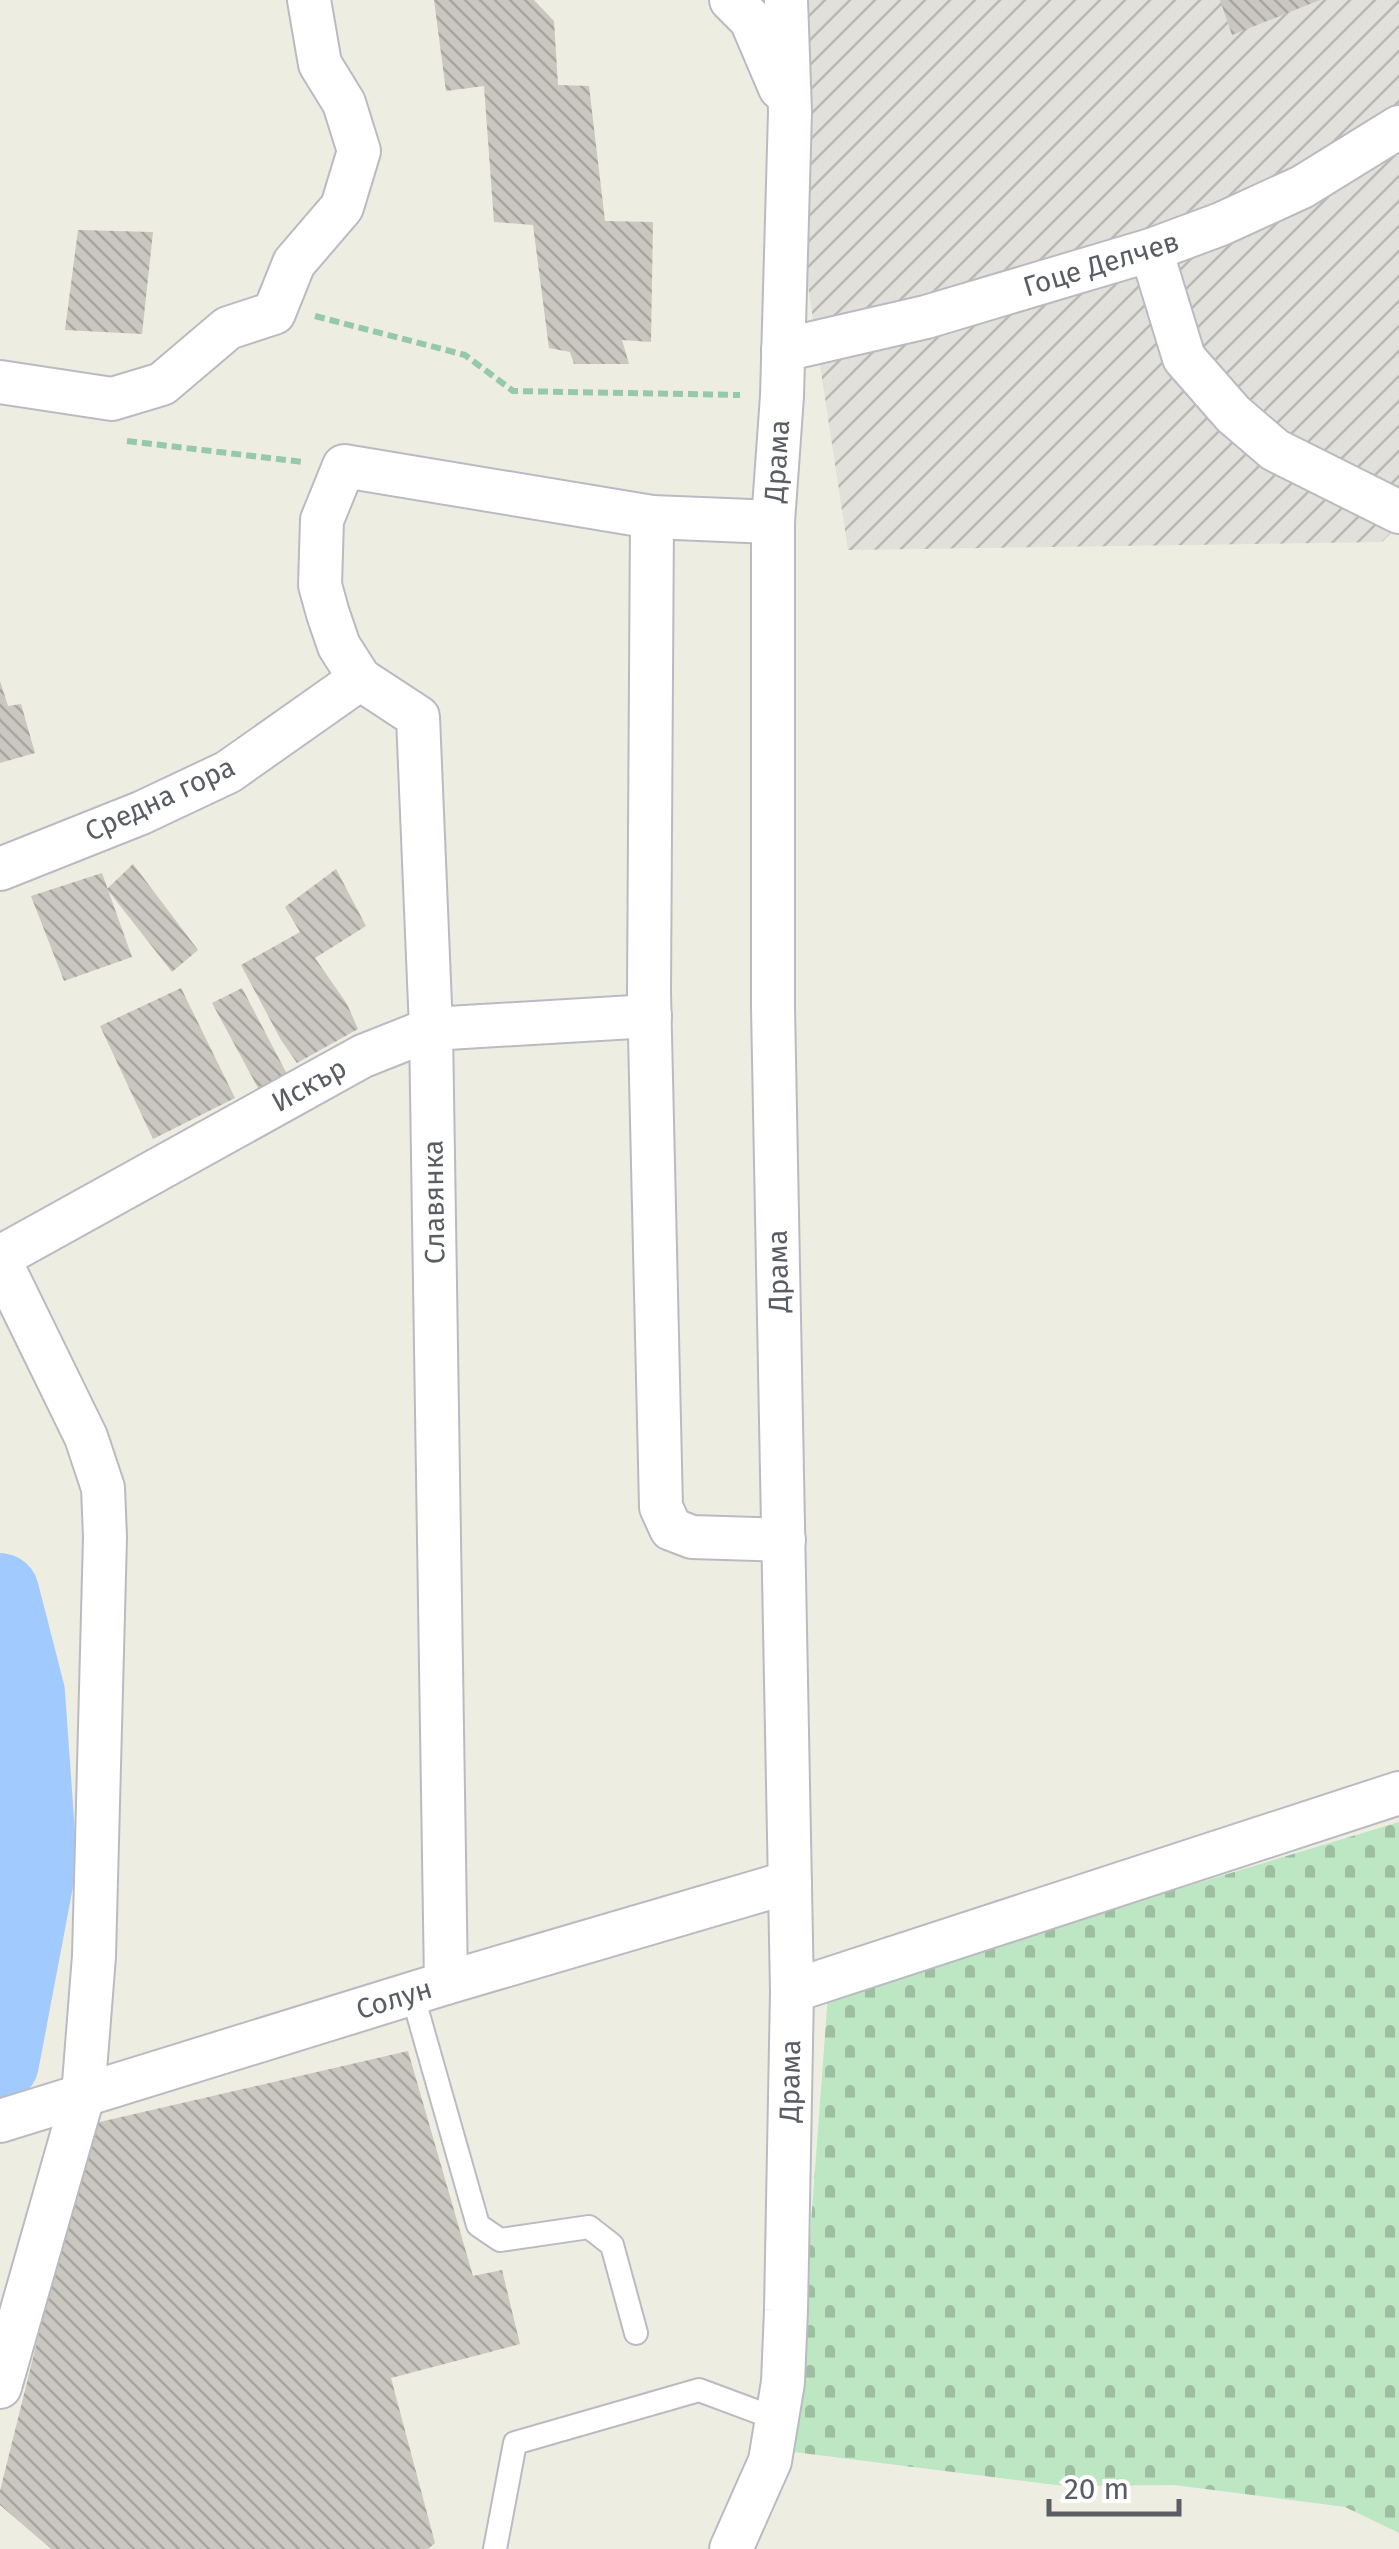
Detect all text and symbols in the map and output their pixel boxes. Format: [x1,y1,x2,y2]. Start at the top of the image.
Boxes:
street label: Гоце Делчев [1019,225,1183,303]
street label: Драма [758,419,796,504]
street label: Средна гора [80,750,240,848]
street label: Искър [266,1051,352,1119]
street label: Славянка [416,1140,452,1264]
street label: Драма [761,1229,795,1314]
street label: Солун [352,1972,436,2026]
street label: Драма [773,2039,807,2124]
scale bar [1049,2454,1179,2516]
text: 20 m [1064,2471,1129,2507]

